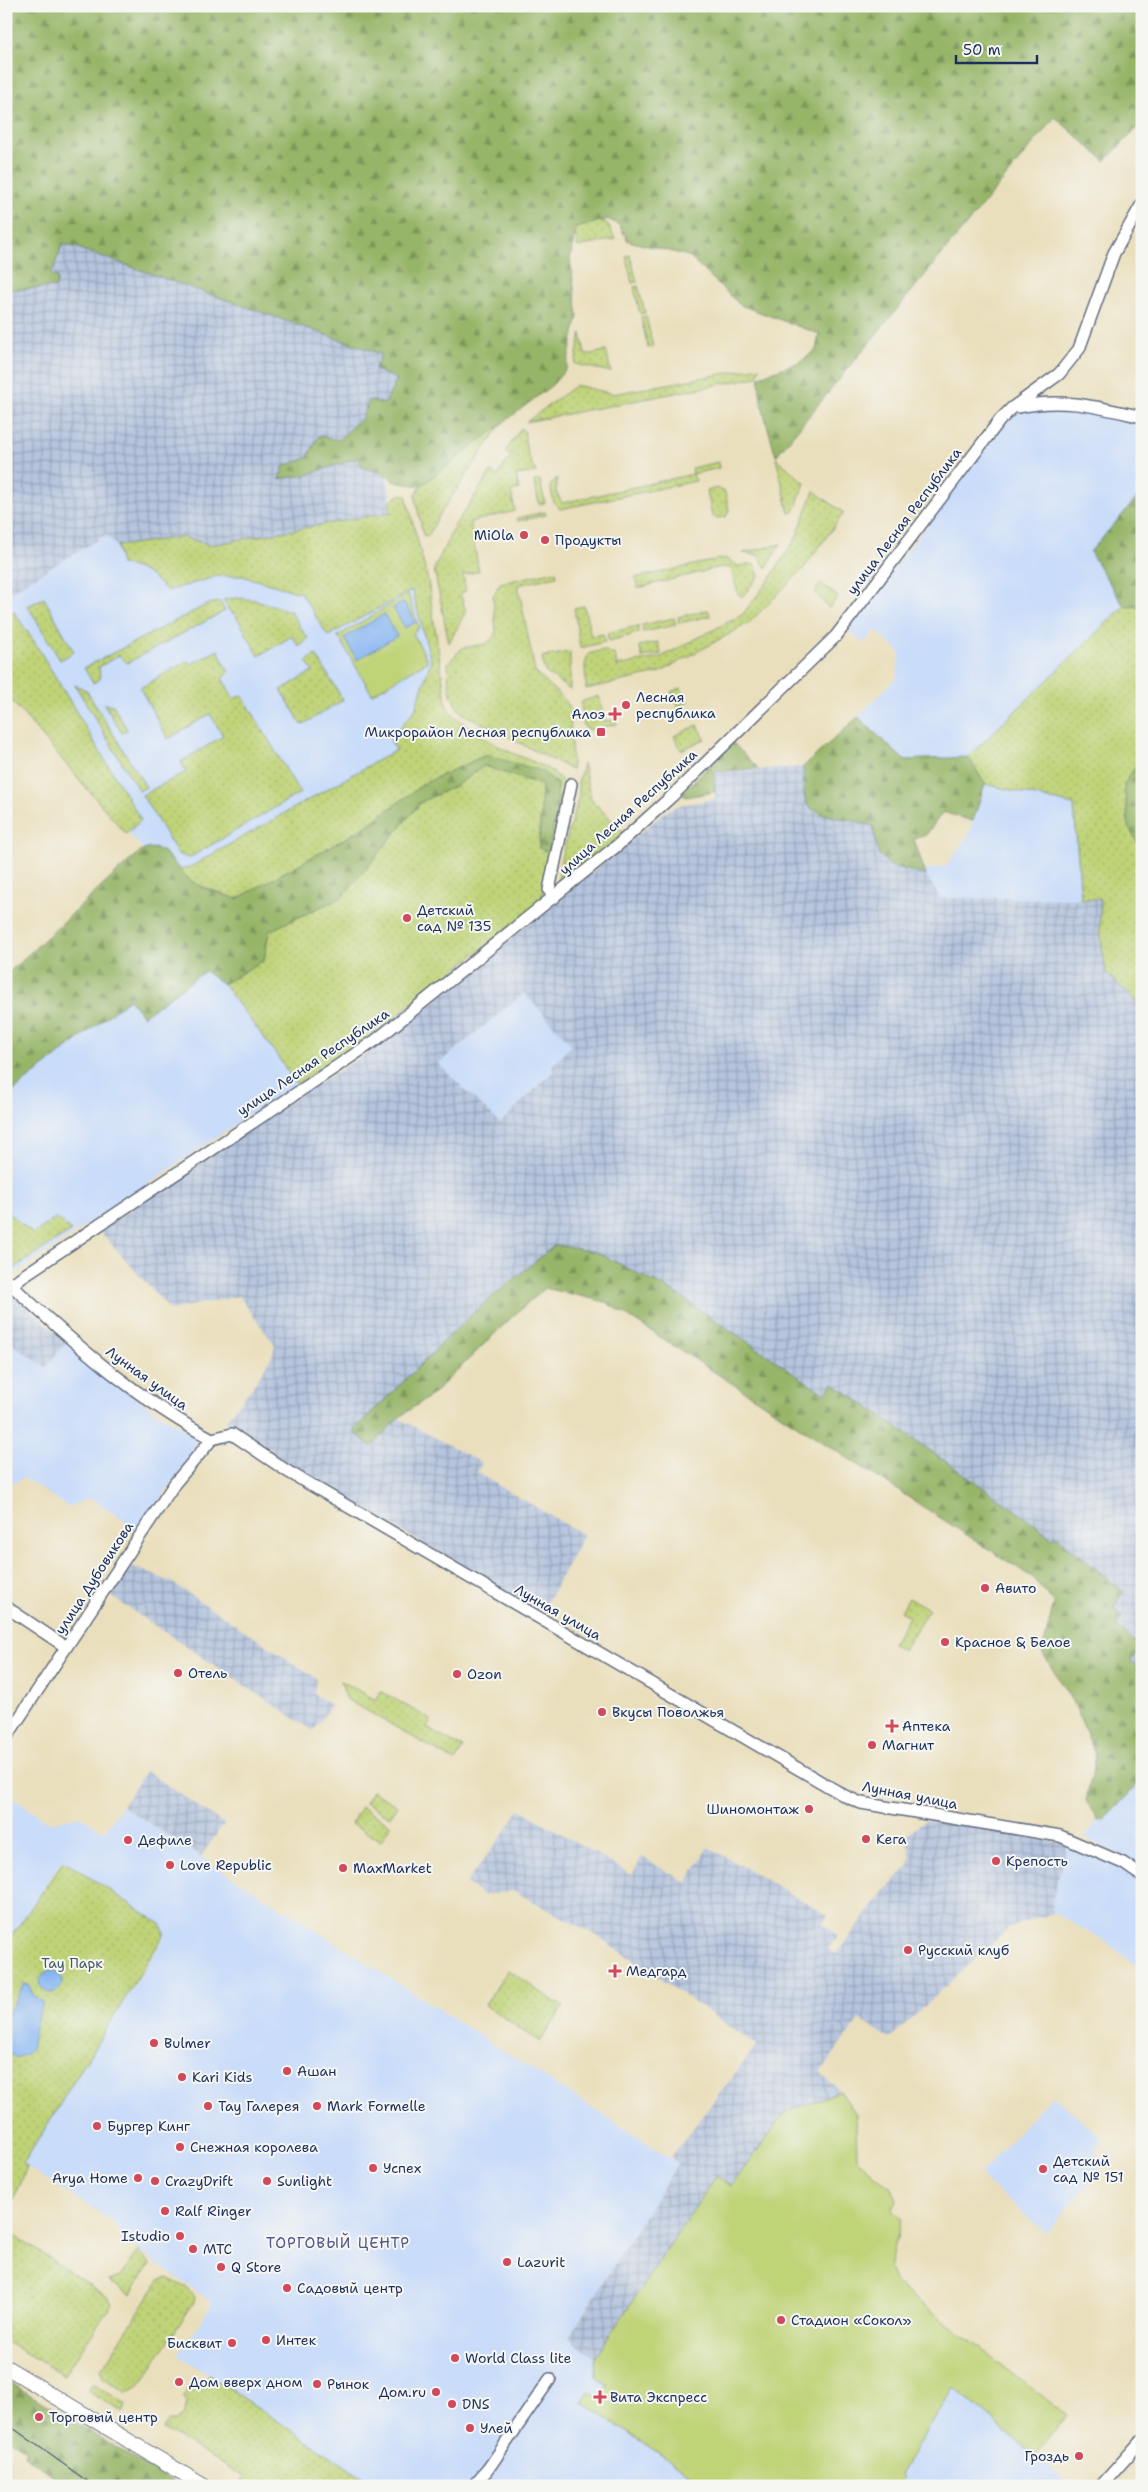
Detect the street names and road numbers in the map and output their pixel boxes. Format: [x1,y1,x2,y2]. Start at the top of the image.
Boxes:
street label: улица Лесная Республика [843,444,965,598]
street label: улица Лесная Республика [555,745,701,879]
street label: улица Лесная Республика [234,1004,393,1120]
street label: Лунная улица [102,1342,192,1414]
street label: улица Дубовикова [51,1518,137,1638]
street label: Лунная улица [512,1580,605,1644]
street label: Лунная улица [861,1777,960,1813]

